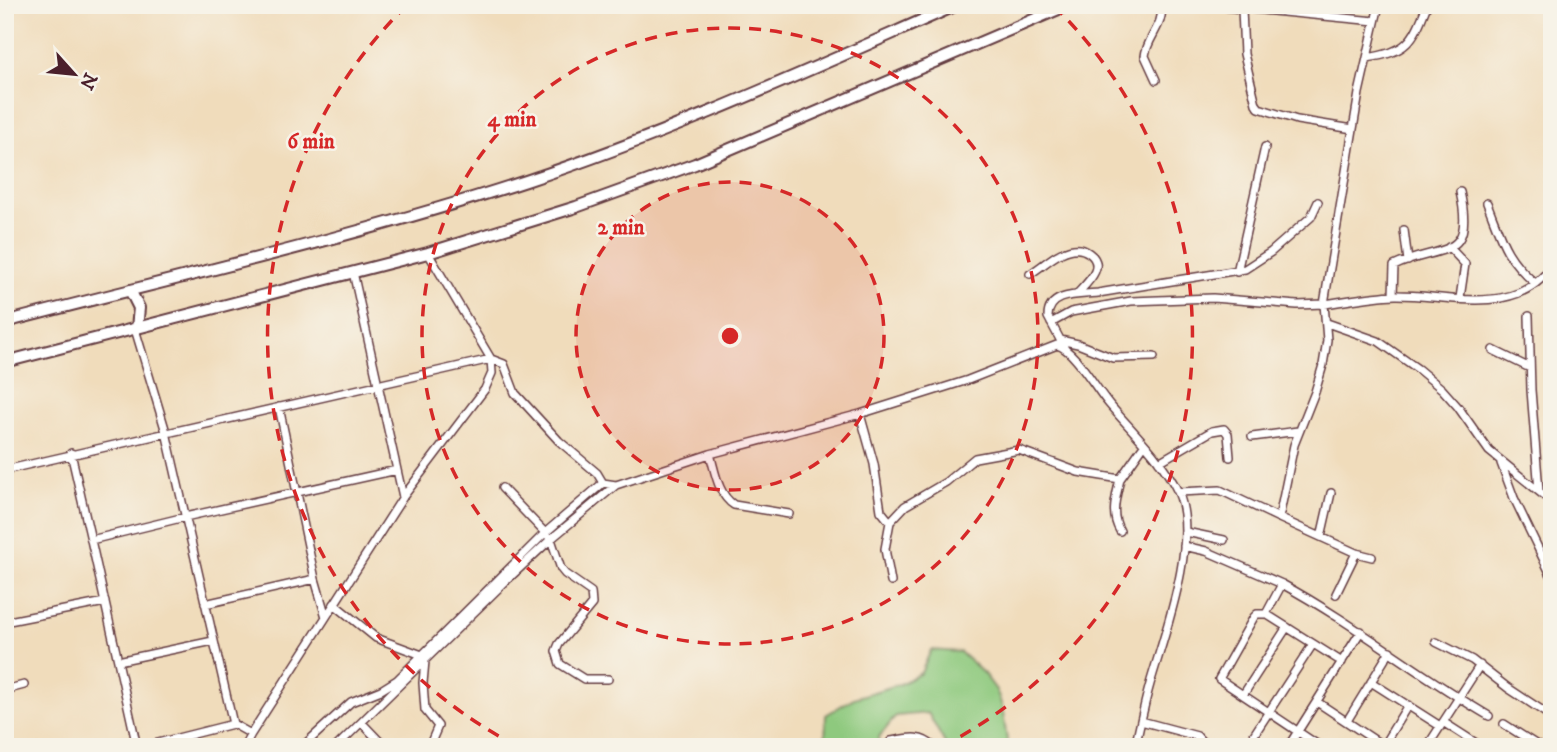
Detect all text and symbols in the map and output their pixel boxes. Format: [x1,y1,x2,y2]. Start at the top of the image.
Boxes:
north arrow [38,38,108,108]
text: N [74,69,102,94]
text: 4 min [488,107,537,133]
text: 6 min [287,129,336,155]
text: 2 min [598,215,646,241]
centre of rings [718,324,742,348]

